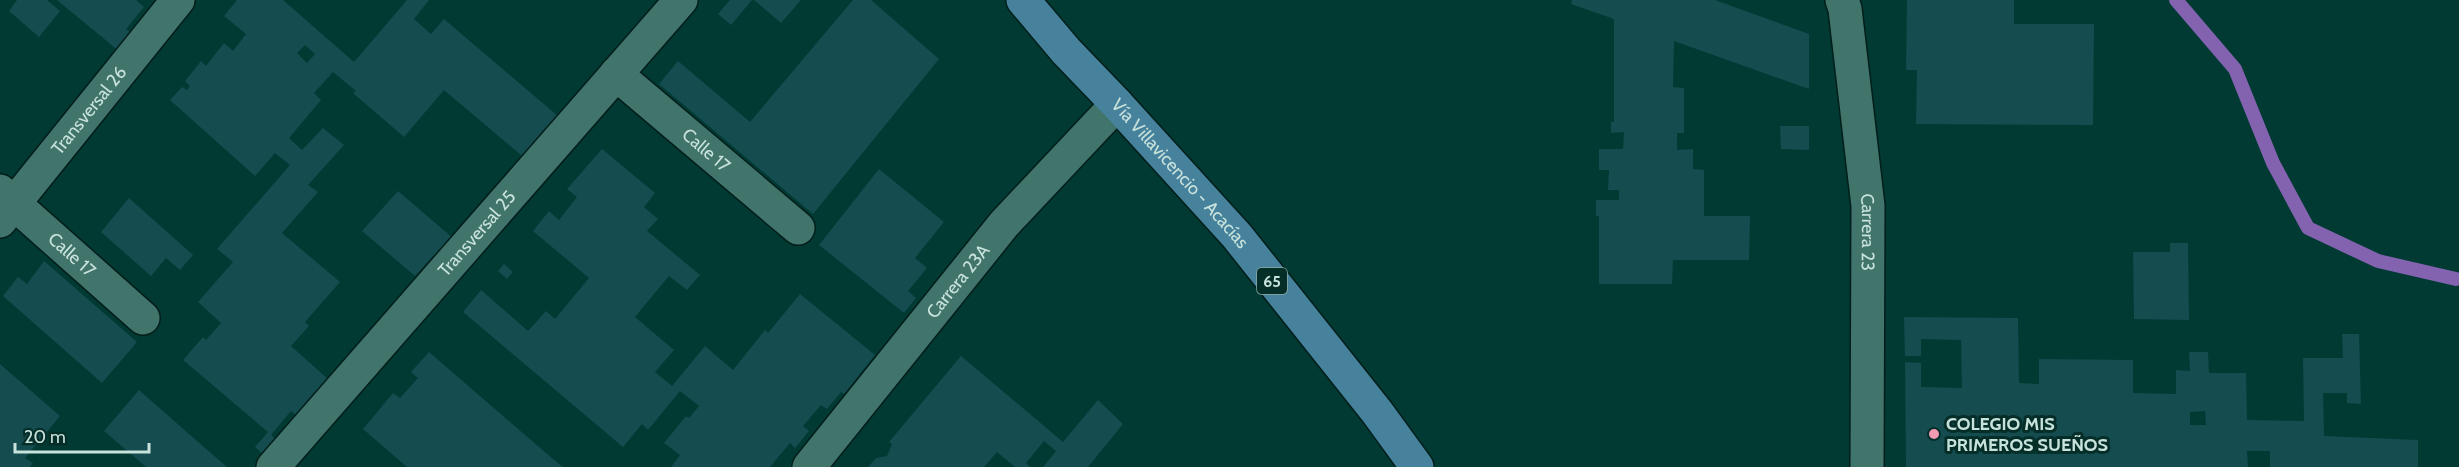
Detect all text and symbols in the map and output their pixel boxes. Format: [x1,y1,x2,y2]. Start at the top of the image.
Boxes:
street label: Transversal 26 [47,62,131,159]
street label: Vía Villavicencio - Acacías [1107,94,1253,253]
street label: Calle 17 [677,124,735,177]
street label: Transversal 25 [433,186,520,281]
street label: Carrera 23 [1856,192,1879,271]
street label: Calle 17 [43,228,100,282]
street label: Carrera 23A [922,240,994,323]
road number: 65 [1257,268,1287,294]
place label: COLEGIO MIS PRIMEROS SUEÑOS [1946,413,2108,456]
scale bar [15,416,148,454]
text: 20 m [24,426,66,448]
marker: COLEGIO MIS PRIMEROS SUEÑOS [1927,427,1941,441]

